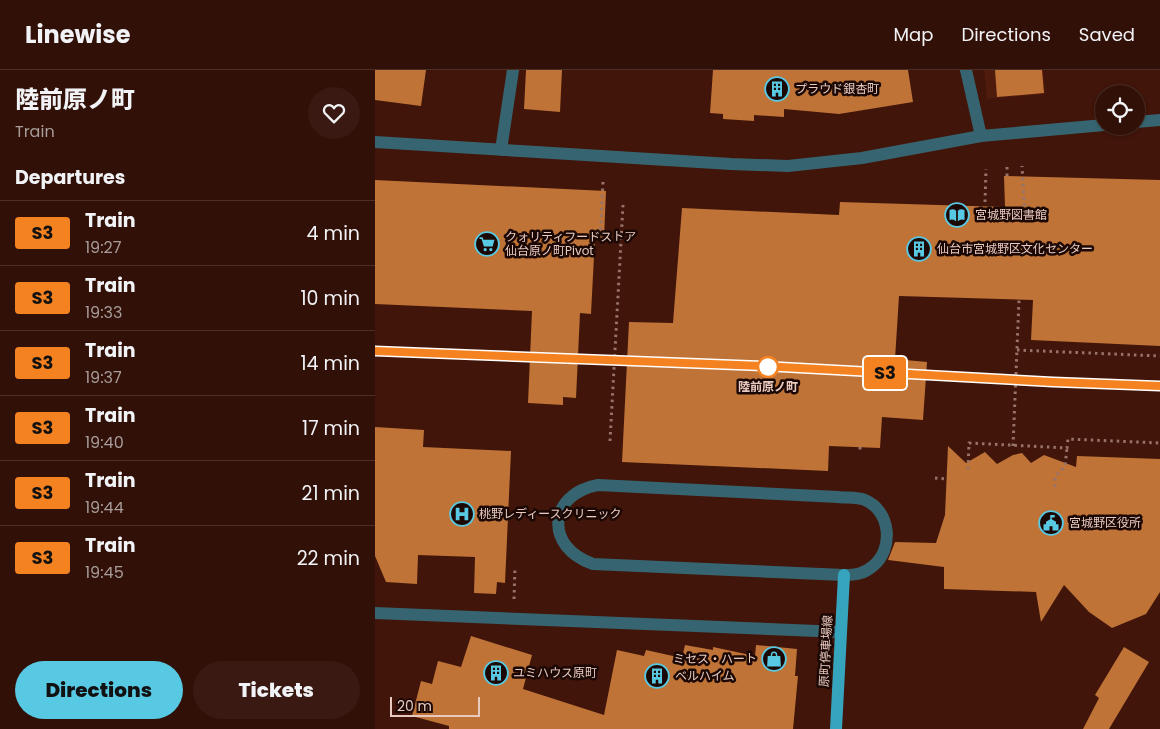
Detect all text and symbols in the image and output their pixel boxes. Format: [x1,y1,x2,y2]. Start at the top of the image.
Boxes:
text: Linewise [25,18,131,51]
text: Map [894,22,933,47]
text: Directions [961,22,1051,47]
text: Saved [1079,22,1135,47]
building icon: プラウド銀杏町 [764,76,790,102]
place label: プラウド銀杏町 [795,80,879,97]
text: 陸前原ノ町 [15,83,135,116]
map controls [1095,85,1145,135]
button: locate [1095,85,1145,135]
button: heart [308,87,360,139]
text: Train [15,120,55,143]
text: Departures [15,164,125,191]
library icon: 宮城野図書館 [944,202,970,228]
place label: 宮城野図書館 [975,206,1047,223]
text: Train [85,207,136,234]
text: S3 [32,220,53,245]
text: 4 min [307,220,360,247]
place label: クォリティフードストア 仙台原ノ町Pivot [505,228,636,259]
supermarket icon: クォリティフードストア 仙台原ノ町Pivot [474,231,500,257]
text: 19:27 [85,236,122,259]
building icon: 仙台市宮城野区文化センター [906,236,932,262]
place label: 仙台市宮城野区文化センター [937,240,1093,257]
text: Train [85,272,136,299]
text: S3 [32,285,53,310]
text: 10 min [301,285,360,312]
text: 19:33 [85,301,122,324]
text: Train [85,337,136,364]
text: S3 [32,350,53,375]
text: 14 min [300,350,360,377]
marker: 陸前原ノ町 [757,356,779,378]
line badge: S3 [863,357,907,389]
text: S3 [874,360,896,385]
text: 19:37 [85,366,122,389]
place label: 陸前原ノ町 [738,378,798,395]
text: Train [85,402,136,429]
text: S3 [32,415,53,440]
text: 17 min [302,415,360,442]
text: 19:40 [85,431,124,454]
text: Train [85,467,136,494]
text: S3 [32,480,53,505]
text: 21 min [302,480,360,507]
text: 19:44 [85,496,124,519]
hospital icon: 桃野レディースクリニック [449,501,475,527]
place label: 桃野レディースクリニック [479,505,622,522]
public building icon: 宮城野区役所 [1038,510,1064,536]
place label: 宮城野区役所 [1069,514,1141,531]
text: Train [85,532,136,559]
text: S3 [32,545,53,570]
text: 22 min [297,545,360,572]
text: 19:45 [85,561,124,584]
street label: 原町停車場線 [815,615,836,687]
shop icon: ミセス・ハート [761,646,787,672]
place label: ミセス・ハート [673,650,757,667]
building icon: ユミハウス原町 [483,660,509,686]
button: Directions [15,661,183,719]
button: Tickets [193,661,360,719]
building icon: ベルハイム [644,663,670,689]
place label: ユミハウス原町 [513,664,597,681]
place label: ベルハイム [675,667,735,684]
scale bar [390,694,480,717]
text: 20 m [397,696,432,716]

